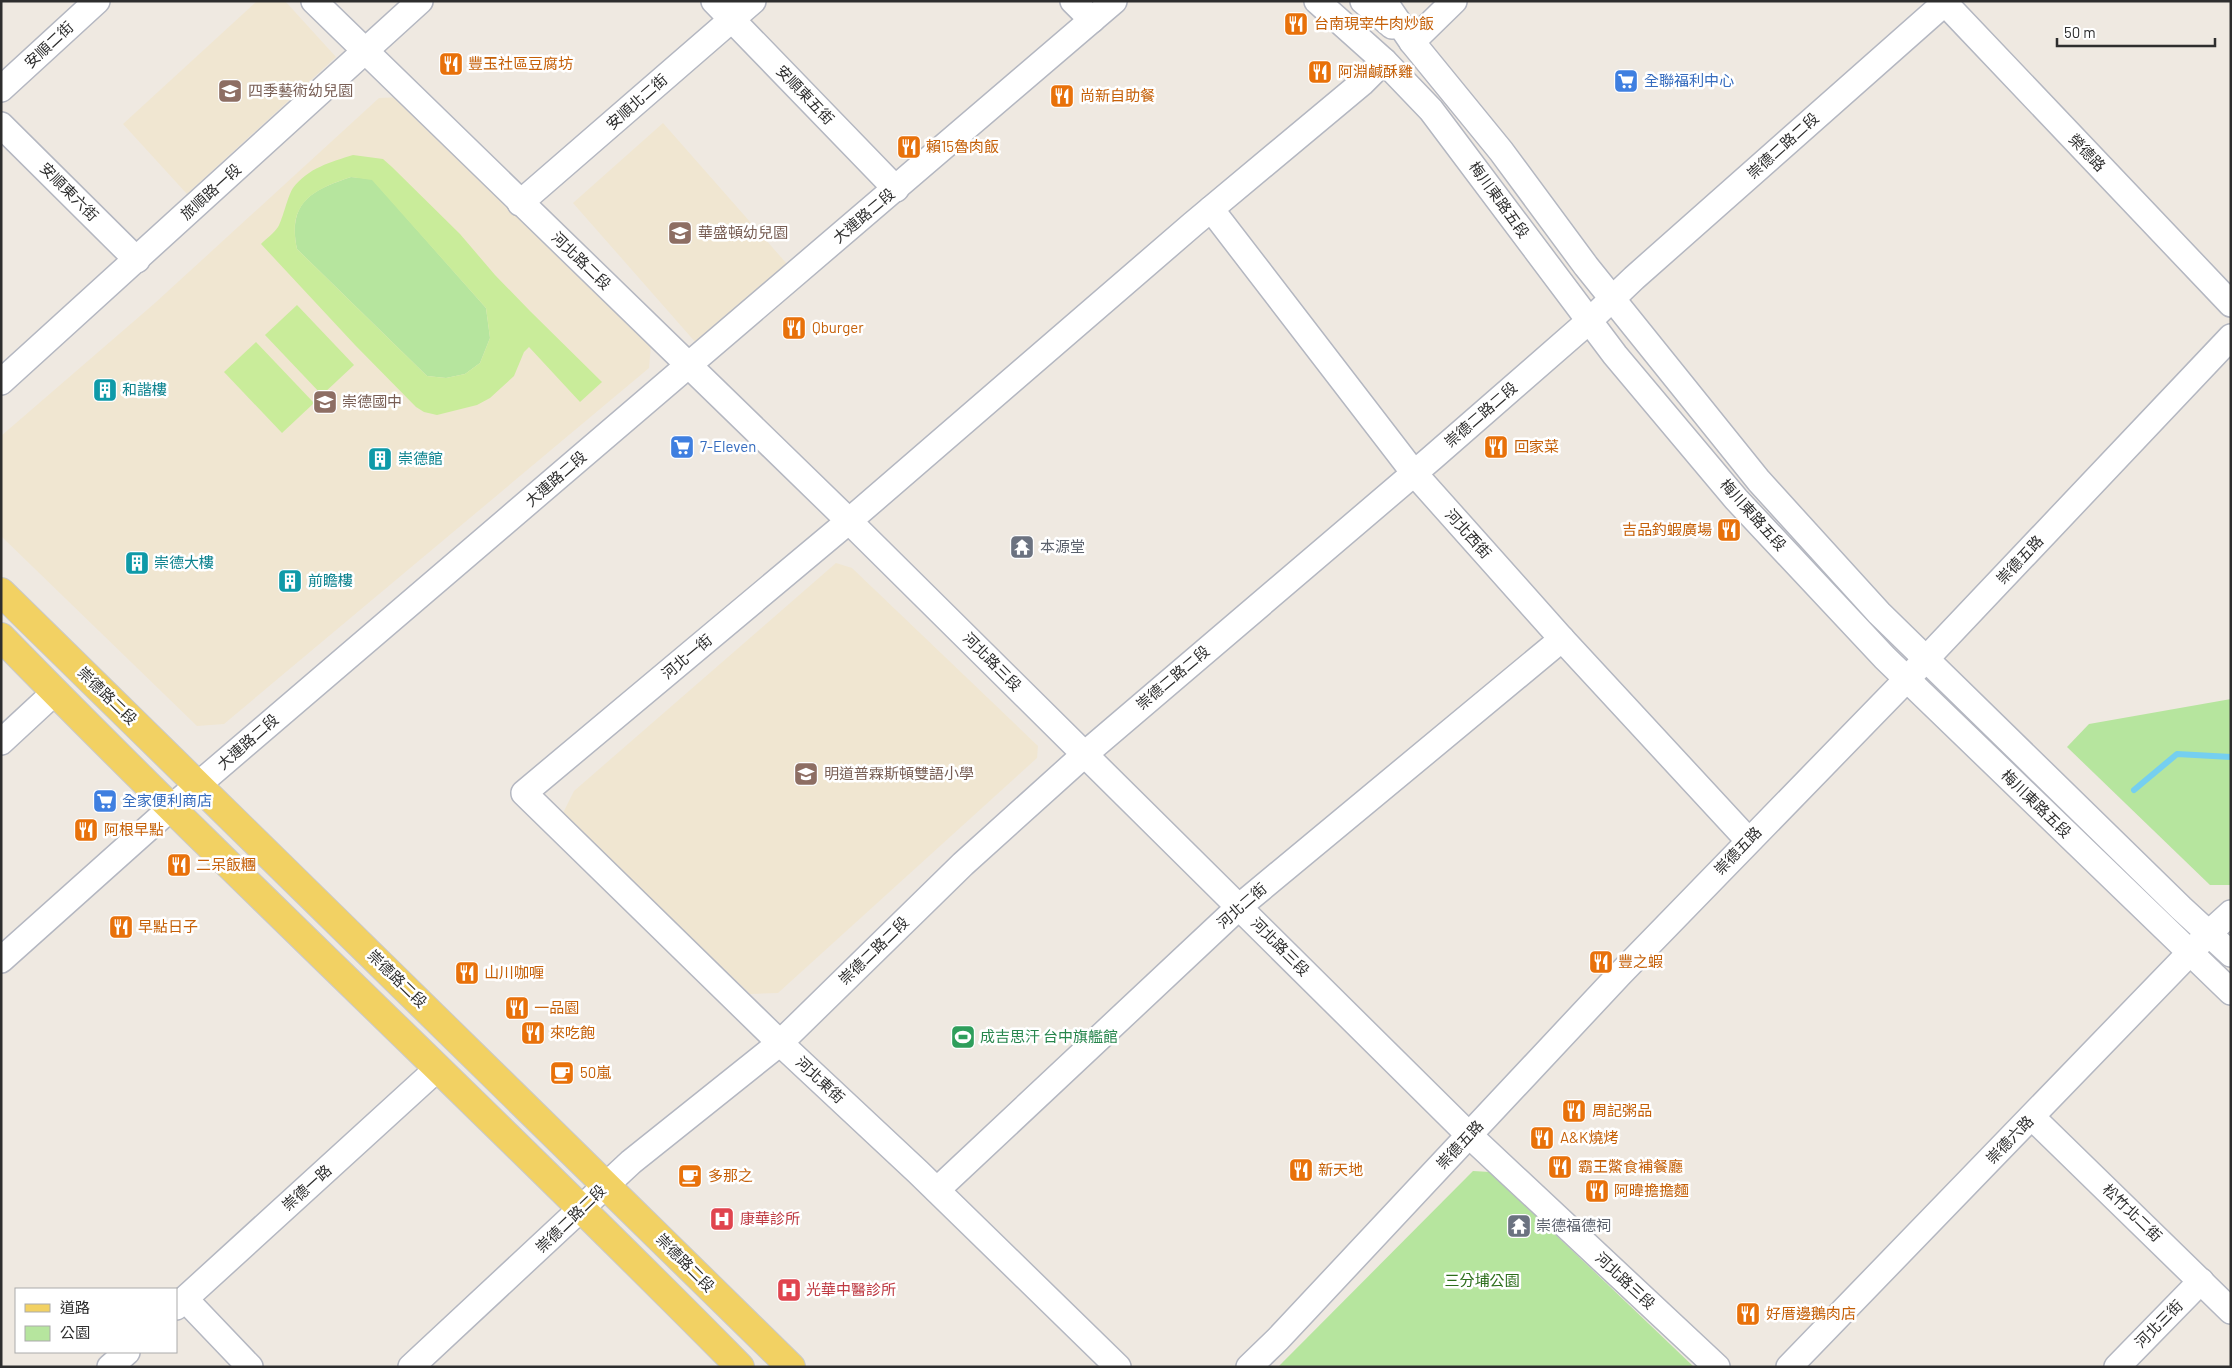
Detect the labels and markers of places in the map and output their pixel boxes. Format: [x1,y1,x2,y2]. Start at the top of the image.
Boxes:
restaurant icon: 台南現宰牛肉炒飯 [1283,11,1309,37]
place label: 台南現宰牛肉炒飯 [1314,14,1434,32]
restaurant icon: 豐玉社區豆腐坊 [438,51,464,77]
place label: 豐玉社區豆腐坊 [468,54,573,72]
restaurant icon: 阿淵鹹酥雞 [1307,59,1333,85]
place label: 阿淵鹹酥雞 [1338,62,1413,80]
supermarket icon: 全聯福利中心 [1613,68,1639,94]
place label: 全聯福利中心 [1644,71,1734,89]
school or university icon: 四季藝術幼兒園 [217,78,243,104]
place label: 四季藝術幼兒園 [248,81,353,99]
restaurant icon: 尚新自助餐 [1049,83,1075,109]
place label: 尚新自助餐 [1080,86,1155,104]
restaurant icon: 賴15魯肉飯 [896,134,922,160]
place label: 賴15魯肉飯 [926,137,999,155]
school or university icon: 華盛頓幼兒園 [667,220,693,246]
place label: 華盛頓幼兒園 [698,223,788,241]
restaurant icon: Qburger [781,315,807,341]
place label: Qburger [812,318,864,336]
building icon: 和諧樓 [92,377,118,403]
place label: 和諧樓 [122,380,167,398]
school or university icon: 崇德國中 [312,389,338,415]
place label: 崇德國中 [342,392,402,410]
supermarket icon: 7-Eleven [669,434,695,460]
restaurant icon: 回家菜 [1483,434,1509,460]
place label: 7-Eleven [700,437,756,455]
place label: 回家菜 [1514,437,1559,455]
building icon: 崇德館 [367,446,393,472]
place label: 崇德館 [398,449,443,467]
restaurant icon: 吉品釣蝦廣場 [1716,517,1742,543]
place label: 吉品釣蝦廣場 [1622,520,1712,538]
temple icon: 本源堂 [1009,534,1035,560]
place label: 本源堂 [1040,537,1085,555]
building icon: 崇德大樓 [124,550,150,576]
place label: 崇德大樓 [154,553,214,571]
building icon: 前瞻樓 [277,568,303,594]
place label: 前瞻樓 [308,571,353,589]
school or university icon: 明道普霖斯頓雙語小學 [793,761,819,787]
place label: 明道普霖斯頓雙語小學 [824,764,974,782]
supermarket icon: 全家便利商店 [92,788,118,814]
place label: 全家便利商店 [122,791,212,809]
restaurant icon: 阿根早點 [73,817,99,843]
place label: 阿根早點 [104,820,164,838]
restaurant icon: 二呆飯糰 [166,852,192,878]
place label: 二呆飯糰 [196,855,256,873]
restaurant icon: 早點日子 [108,914,134,940]
place label: 早點日子 [138,917,198,935]
restaurant icon: 豐之蝦 [1588,949,1614,975]
place label: 豐之蝦 [1618,952,1663,970]
restaurant icon: 山川咖喱 [454,960,480,986]
place label: 山川咖喱 [484,963,544,981]
restaurant icon: 一品園 [504,995,530,1021]
place label: 一品園 [534,998,579,1016]
restaurant icon: 來吃飽 [520,1020,546,1046]
place label: 來吃飽 [550,1023,595,1041]
sports icon: 成吉思汗 台中旗艦館 [950,1024,976,1050]
place label: 成吉思汗 台中旗艦館 [980,1027,1118,1045]
cafe icon: 50嵐 [549,1060,575,1086]
place label: 50嵐 [580,1063,611,1081]
restaurant icon: 周記粥品 [1561,1098,1587,1124]
place label: 周記粥品 [1592,1101,1652,1119]
restaurant icon: A&K燒烤 [1529,1125,1555,1151]
place label: A&K燒烤 [1560,1128,1618,1146]
restaurant icon: 霸王鱉食補餐廳 [1547,1154,1573,1180]
restaurant icon: 新天地 [1288,1157,1314,1183]
place label: 霸王鱉食補餐廳 [1578,1157,1683,1175]
place label: 新天地 [1318,1160,1363,1178]
cafe icon: 多那之 [677,1163,703,1189]
place label: 多那之 [708,1166,753,1184]
restaurant icon: 阿暐擔擔麵 [1584,1178,1610,1204]
place label: 阿暐擔擔麵 [1614,1181,1689,1199]
hospital icon: 康華診所 [709,1206,735,1232]
place label: 康華診所 [740,1209,800,1227]
temple icon: 崇德福德祠 [1506,1213,1532,1239]
place label: 崇德福德祠 [1536,1216,1611,1234]
hospital icon: 光華中醫診所 [776,1277,802,1303]
place label: 光華中醫診所 [806,1280,896,1298]
restaurant icon: 好厝邊鵝肉店 [1735,1301,1761,1327]
place label: 好厝邊鵝肉店 [1766,1304,1856,1322]

